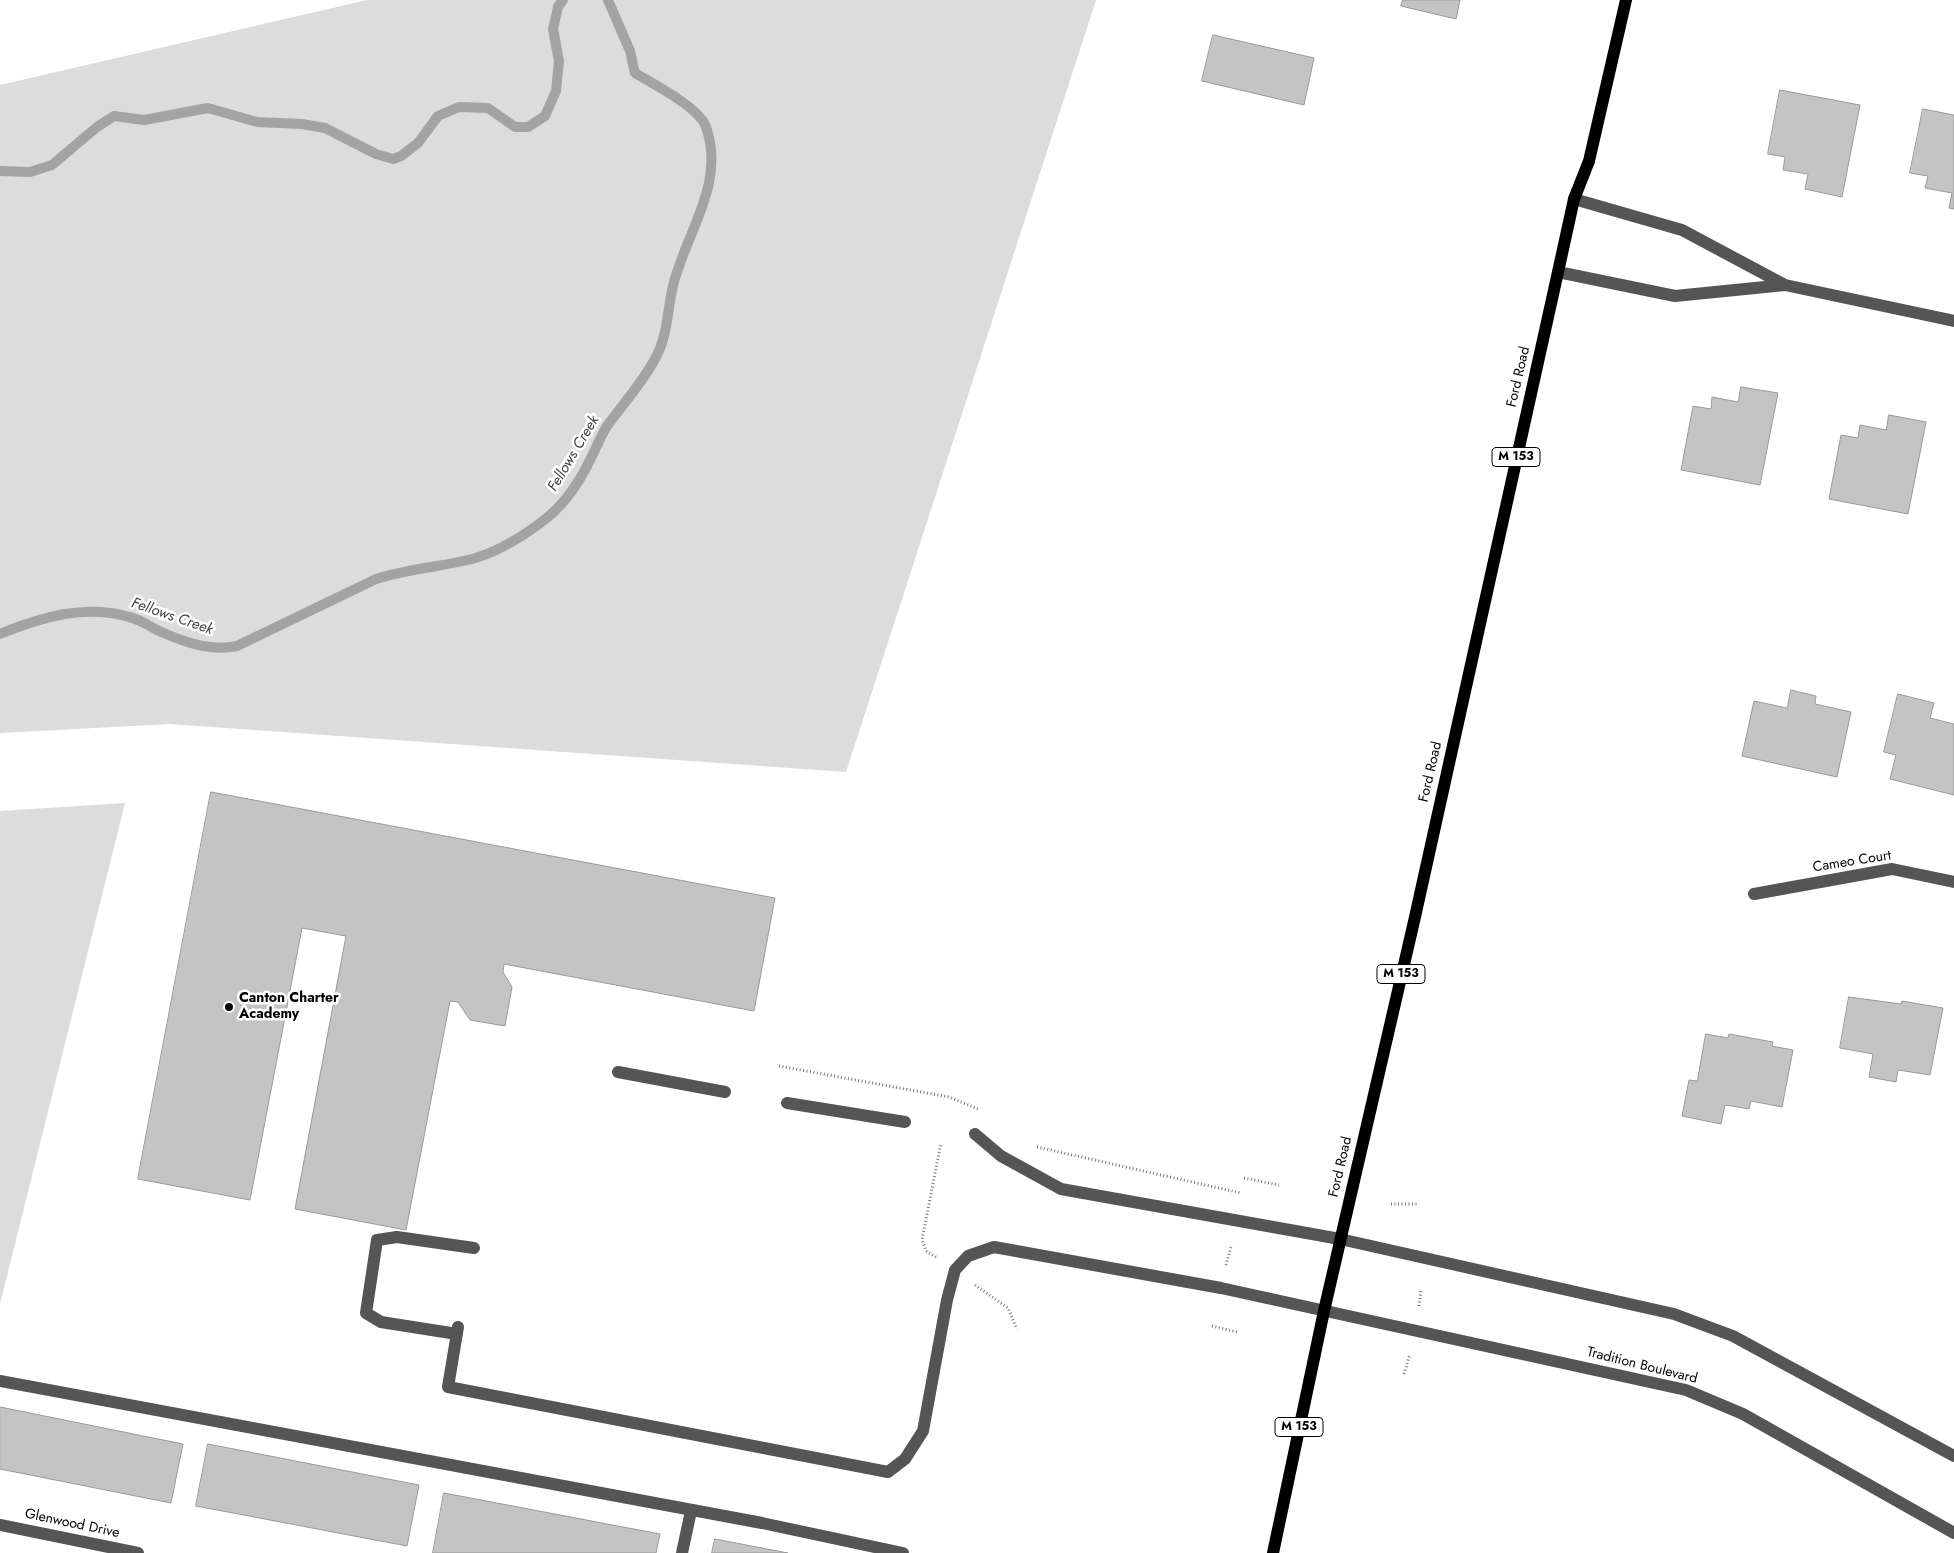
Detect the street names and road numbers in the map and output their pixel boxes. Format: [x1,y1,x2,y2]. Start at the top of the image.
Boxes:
street label: Ford Road [1504,345,1534,409]
road number: M 153 [1492,448,1540,467]
street label: Ford Road [1416,740,1446,804]
street label: Cameo Court [1812,848,1892,876]
road number: M 153 [1377,964,1425,984]
street label: Ford Road [1326,1135,1356,1199]
street label: Tradition Boulevard [1585,1344,1699,1388]
road number: M 153 [1275,1418,1323,1436]
street label: Glenwood Drive [23,1506,121,1542]

